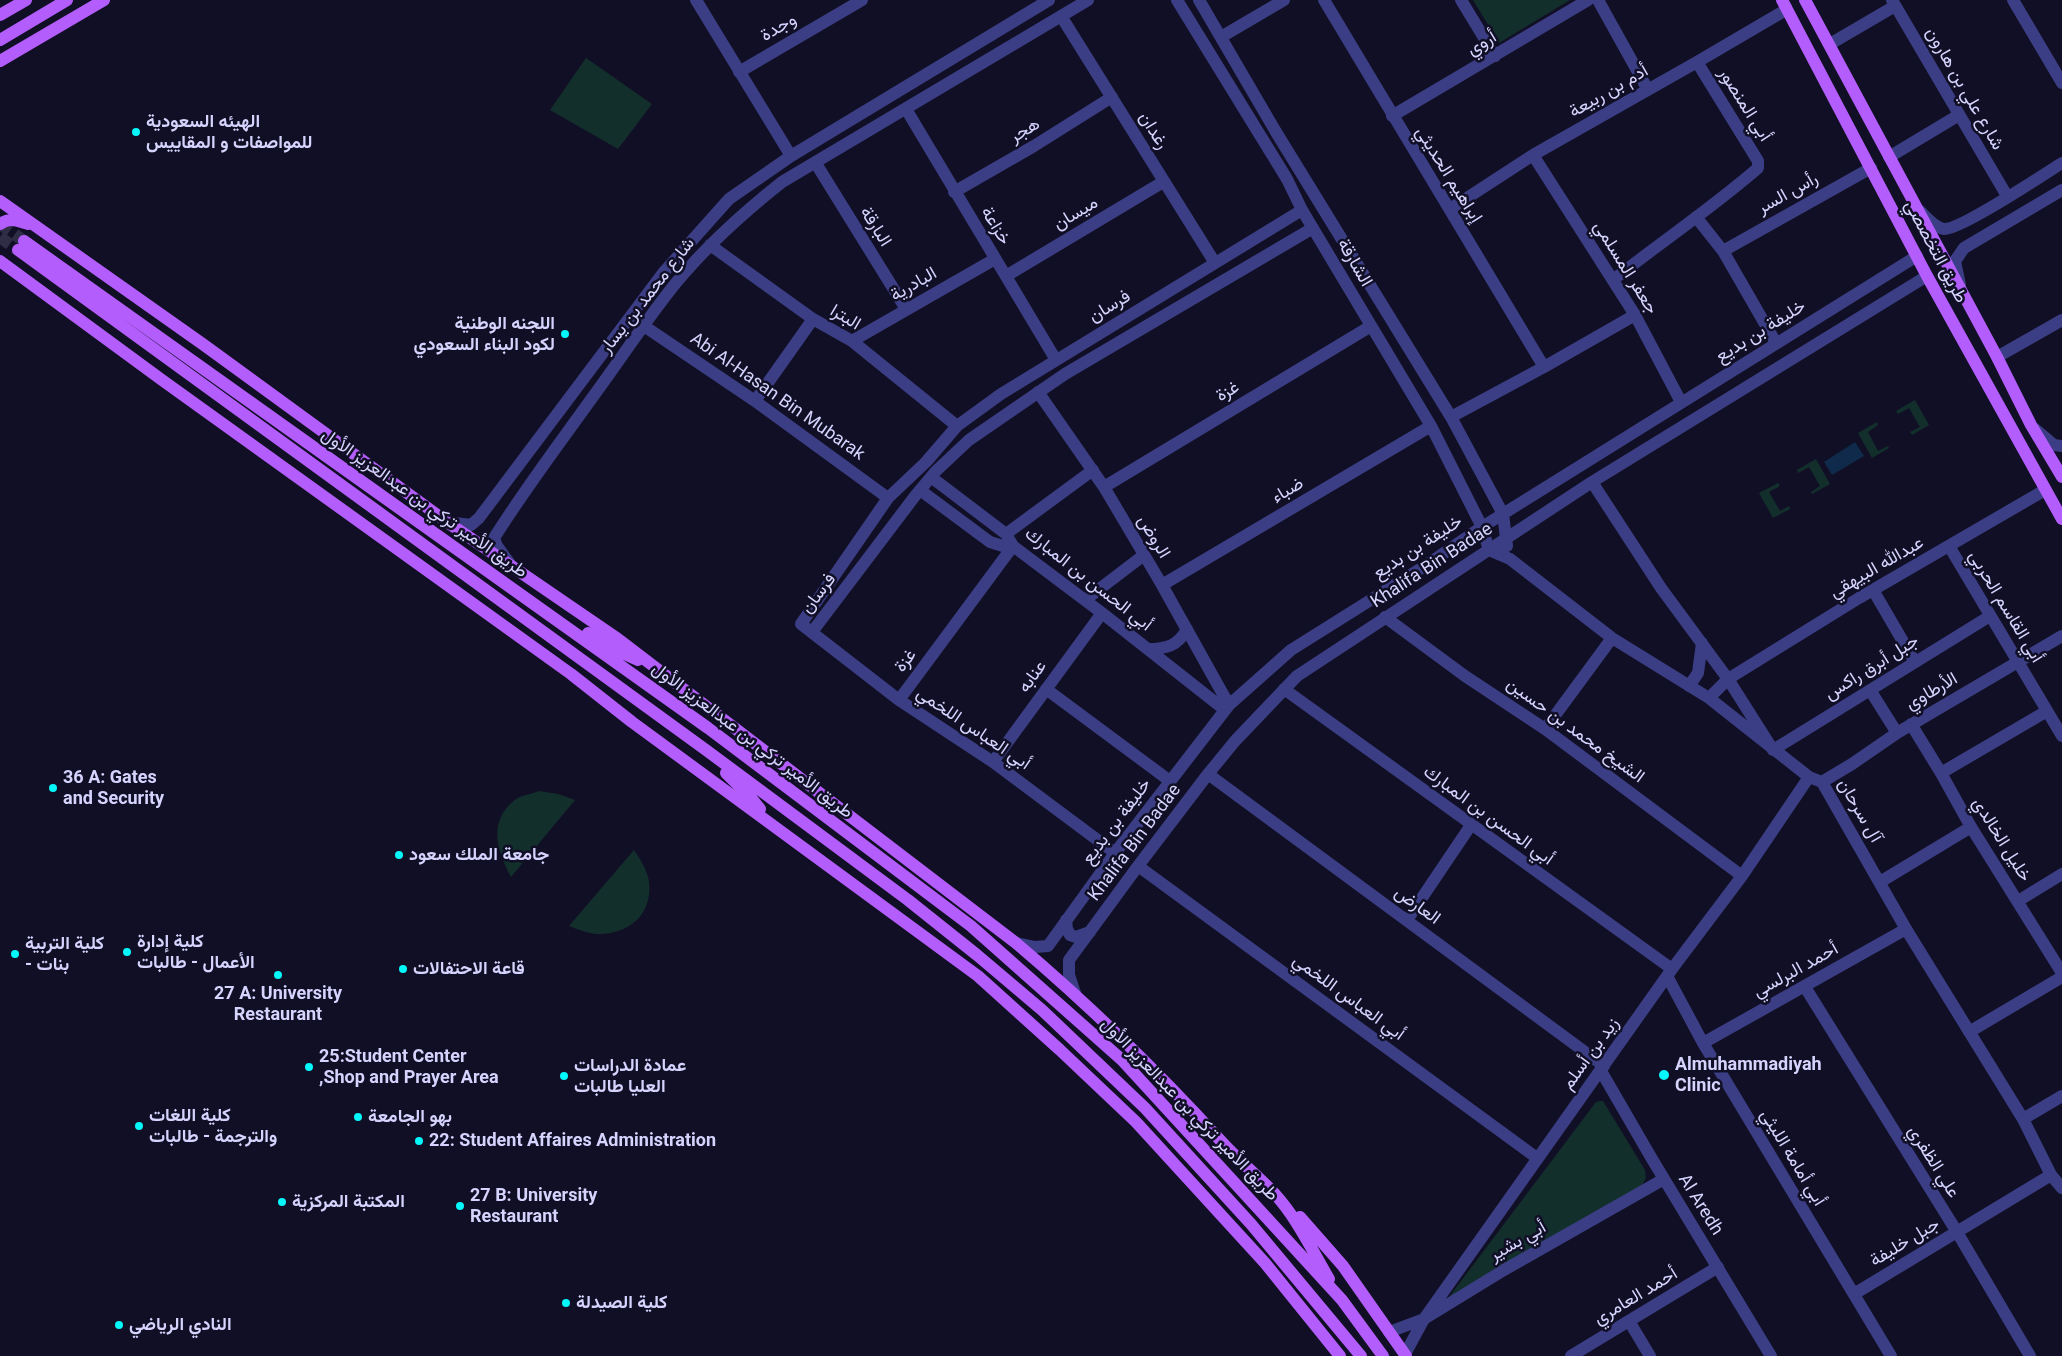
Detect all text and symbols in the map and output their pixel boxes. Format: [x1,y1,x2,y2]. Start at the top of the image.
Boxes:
street label: وجدة [757,9,801,47]
street label: شارع علي بن هارون [1920,24,2008,154]
street label: أروي [1463,27,1501,61]
street label: أدم بن ربيعة [1566,61,1652,123]
street label: أبي المنصور [1713,64,1775,146]
street label: رغدان [1133,108,1173,154]
place label: الهيئه السعودية للمواصفات و المقاييس [146,111,312,154]
street label: هجر [1006,114,1044,148]
street label: إبراهيم الحديثي [1410,123,1486,227]
marker: الهيئه السعودية للمواصفات و المقاييس [130,126,142,138]
street label: رأس السر [1754,168,1822,220]
street label: ميسان [1050,192,1102,236]
street label: طريق التخصصي [1899,197,1971,307]
street label: البارقة [855,203,895,251]
street label: خزاعة [975,203,1015,249]
street label: جعفر المسلمي [1588,218,1662,318]
street label: شارع محمد بن يسار [596,234,700,358]
street label: الشارقة [1332,235,1376,291]
street label: البادرية [887,263,941,307]
street label: فرسان [1085,286,1135,328]
street label: خليفة بن بديع [1712,296,1810,368]
street label: البترا [826,301,864,335]
place label: اللجنه الوطنية لكود البناء السعودي [414,313,555,356]
marker: اللجنه الوطنية لكود البناء السعودي [559,328,571,340]
street label: Abi Al-Hasan Bin Mubarak [686,328,868,466]
street label: غزة [1212,377,1244,407]
street label: طريق الأمير تركي بن عبدالعزيز الأول [317,425,531,583]
street label: ضباء [1268,473,1308,509]
street label: خليفة بن بديع [1369,511,1467,585]
street label: الروض [1132,512,1174,562]
street label: Khalifa Bin Badae [1367,519,1497,613]
street label: أبي الحسن بن المبارك [1020,524,1156,636]
street label: عبدالله البيهقي [1826,532,1928,604]
street label: أبي القاسم الحربي [1963,547,2047,667]
street label: فرسان [797,570,841,618]
street label: جبل أبرق راكس [1821,630,1923,706]
street label: غزة [890,645,922,677]
street label: عنابه [1014,657,1052,697]
street label: طريق الأمير تركي بن عبدالعزيز الأول [647,658,857,824]
street label: الأرطاوي [1902,669,1962,715]
street label: الشيخ محمد بن حسين [1502,674,1648,788]
street label: أبي العباس اللخمي [912,683,1034,775]
street label: أبي الحسن بن المبارك [1419,761,1557,871]
place label: 36 A: Gates and Security [63,767,164,810]
street label: خليفة بن بديع [1078,775,1156,869]
street label: آل سرحان [1832,775,1886,847]
street label: Khalifa Bin Badae [1084,780,1186,906]
marker: 36 A: Gates and Security [47,782,59,794]
street label: خليل الخالدي [1967,794,2035,886]
place label: جامعة الملك سعود [409,844,549,866]
marker: جامعة الملك سعود [393,849,405,861]
street label: العارض [1390,882,1444,930]
place label: كلية إدارة الأعمال - طالبات [137,931,255,974]
place label: كلية التربية - بنات [25,933,104,976]
street label: أحمد البرلسي [1750,939,1842,1003]
marker: كلية إدارة الأعمال - طالبات [121,946,133,958]
marker: كلية التربية - بنات [9,948,21,960]
street label: أبي العباس اللخمي [1288,950,1408,1046]
place label: قاعة الاحتفالات [413,958,525,980]
marker: قاعة الاحتفالات [397,963,409,975]
marker: 27 A: University Restaurant [272,969,284,981]
place label: 27 A: University Restaurant [214,983,342,1026]
street label: طريق الأمير تركي بن عبدالعزيز الأول [1096,1014,1282,1206]
street label: زيد بن أسلم [1558,1014,1624,1094]
place label: 25:Student Center ,Shop and Prayer Area [319,1046,499,1088]
place label: Almuhammadiyah Clinic [1675,1054,1822,1096]
place label: عمادة الدراسات العليا طالبات [574,1055,686,1098]
marker: 25:Student Center ,Shop and Prayer Area [303,1061,315,1073]
marker: Almuhammadiyah Clinic [1657,1068,1671,1082]
marker: عمادة الدراسات العليا طالبات [558,1070,570,1082]
place label: كلية اللغات والترجمة - طالبات [149,1105,277,1148]
place label: بهو الجامعة [368,1106,452,1128]
street label: أبي أمامة الليثي [1755,1106,1829,1210]
marker: بهو الجامعة [352,1111,364,1123]
marker: كلية اللغات والترجمة - طالبات [133,1120,145,1132]
street label: علي الظفري [1902,1122,1964,1202]
place label: 22: Student Affaires Administration [429,1130,716,1152]
marker: 22: Student Affaires Administration [413,1135,425,1147]
street label: Al Aredh [1673,1170,1727,1240]
place label: 27 B: University Restaurant [470,1185,597,1228]
place label: المكتبة المركزية [292,1191,405,1213]
marker: المكتبة المركزية [276,1196,288,1208]
marker: 27 B: University Restaurant [454,1200,466,1212]
street label: جبل خليفة [1866,1214,1944,1272]
street label: أبي بشير [1486,1217,1550,1267]
street label: أحمد العامري [1590,1263,1682,1331]
place label: كلية الصيدلة [576,1292,667,1314]
marker: كلية الصيدلة [560,1297,572,1309]
place label: النادي الرياضي [129,1314,232,1336]
marker: النادي الرياضي [113,1319,125,1331]

